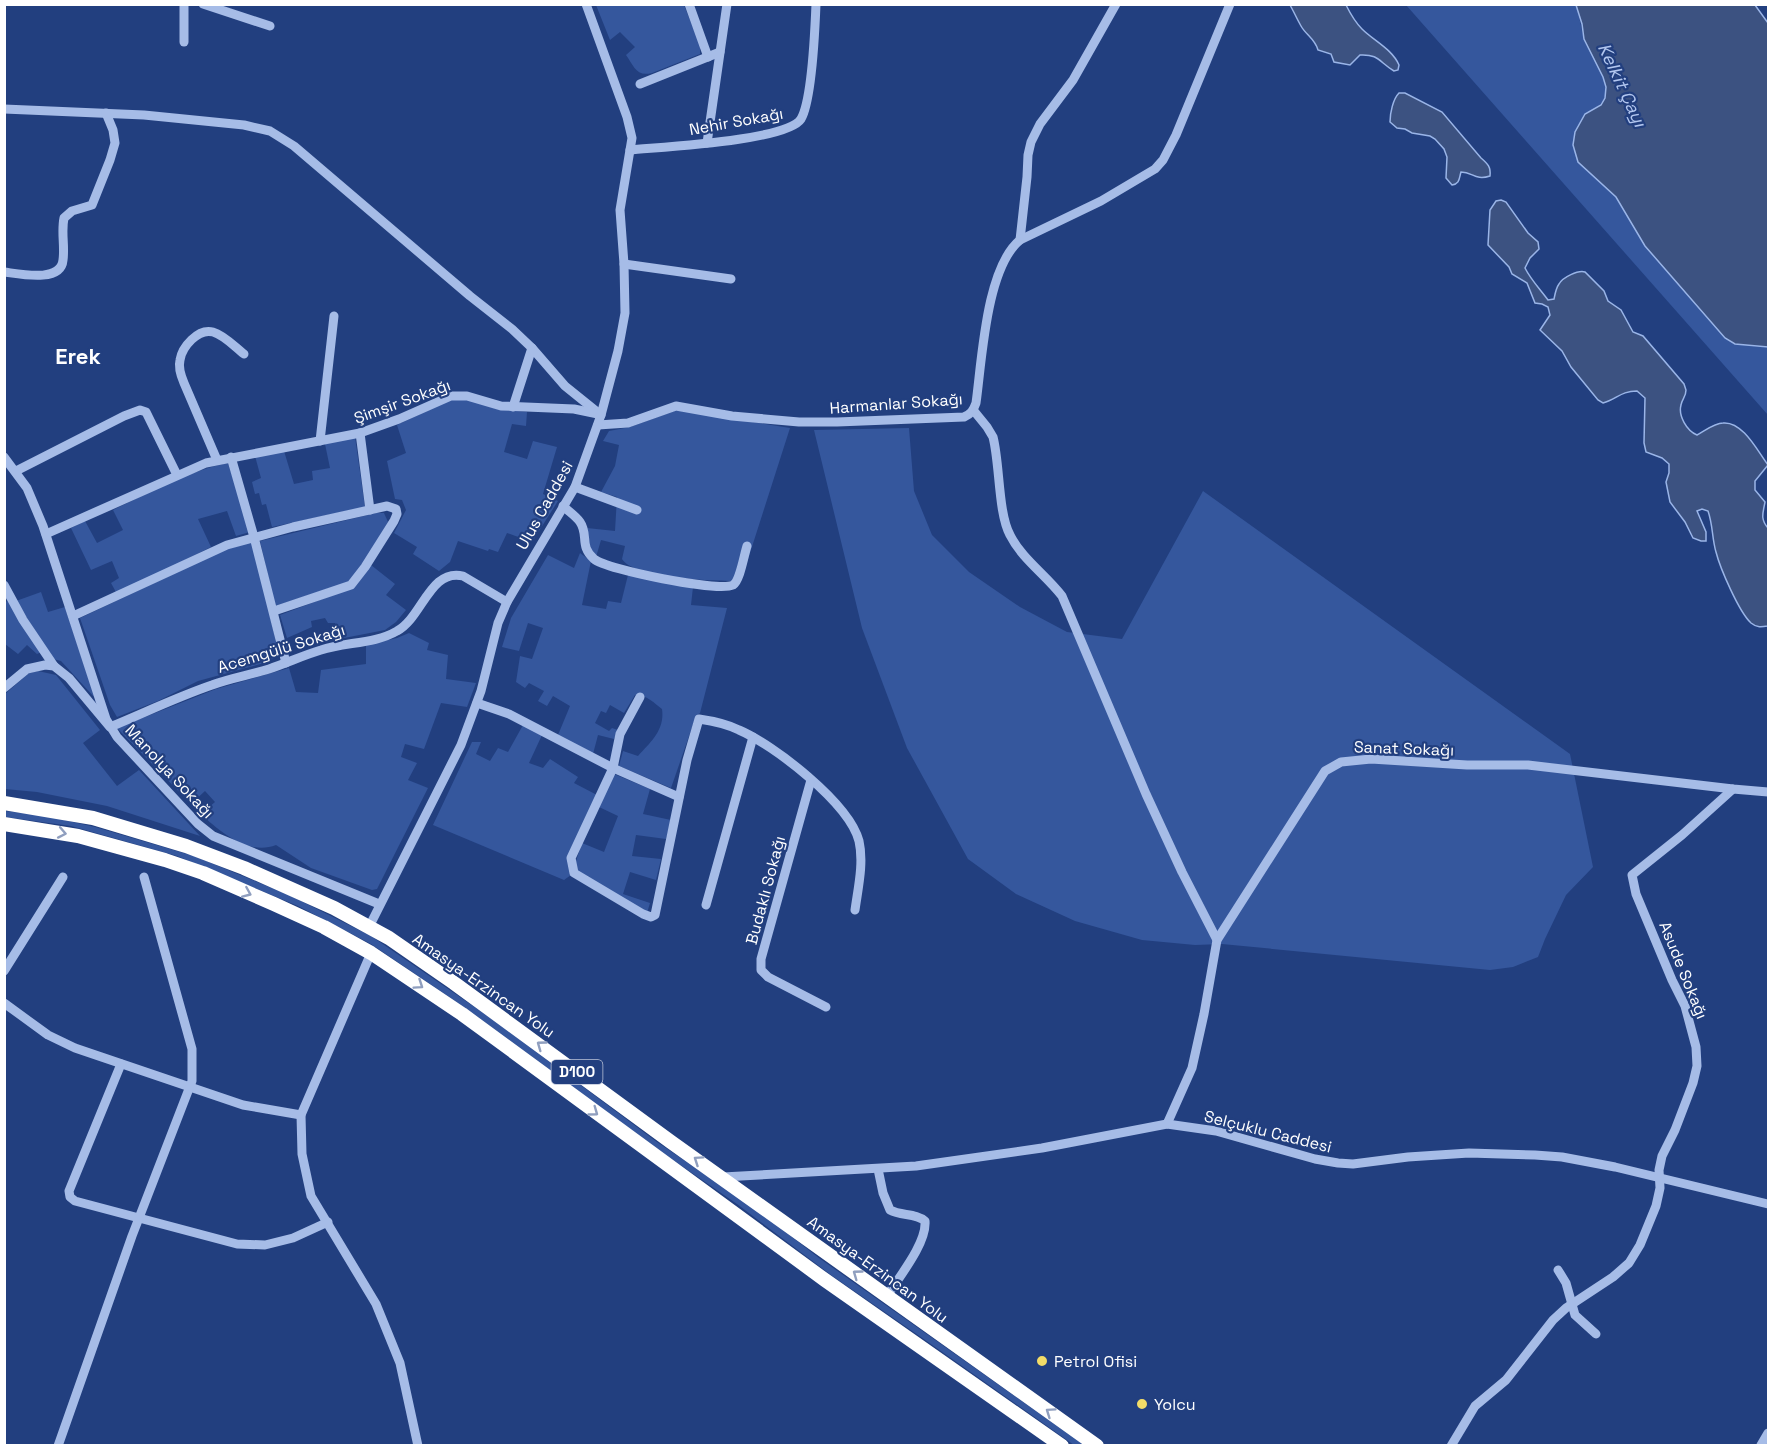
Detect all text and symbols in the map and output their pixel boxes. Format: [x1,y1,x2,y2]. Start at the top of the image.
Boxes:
water label: Kelkit Çayı [1593,39,1653,132]
street label: Nehir Sokağı [687,103,785,140]
district label: Erek [55,342,101,370]
street label: Şimşir Sokağı [351,374,453,429]
street label: Harmanlar Sokağı [829,388,963,419]
street label: Ulus Caddesi [511,457,578,553]
street label: Acemgülü Sokağı [215,619,347,678]
street label: Manolya Sokağı [121,720,219,823]
street label: Sanat Sokağı [1354,736,1454,761]
one-way arrow [57,826,67,839]
street label: Budaklı Sokağı [741,833,790,947]
one-way arrow [241,885,252,897]
street label: Asude Sokağı [1654,918,1713,1022]
street label: Amasya-Erzincan Yolu [408,928,559,1043]
one-way arrow [413,977,423,989]
one-way arrow [536,1042,547,1053]
road number: D100 [552,1060,602,1084]
one-way arrow [587,1104,598,1115]
street label: Selçuklu Caddesi [1202,1105,1334,1157]
one-way arrow [694,1157,705,1168]
street label: Amasya-Erzincan Yolu [803,1211,952,1328]
one-way arrow [852,1270,863,1281]
place label: Petrol Ofisi [1054,1351,1137,1372]
marker: Petrol Ofisi [1035,1354,1049,1368]
place label: Yolcu [1154,1394,1196,1415]
marker: Yolcu [1135,1397,1149,1411]
one-way arrow [1045,1408,1056,1419]

